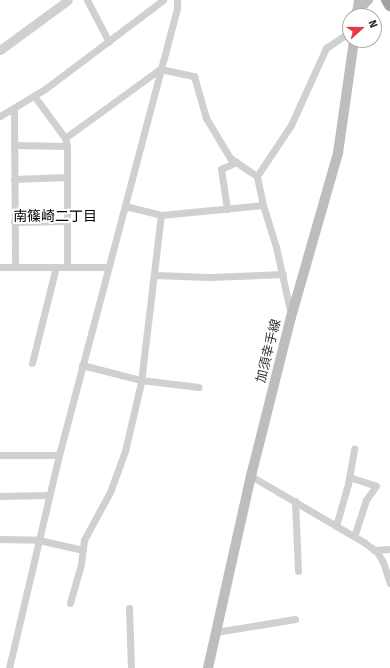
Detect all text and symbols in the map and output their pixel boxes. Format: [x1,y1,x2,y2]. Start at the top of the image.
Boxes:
north arrow [342,8,382,48]
text: N [365,18,380,30]
district label: 南篠崎二丁目 [13,209,97,225]
street label: 加須幸手線 [254,318,284,384]

